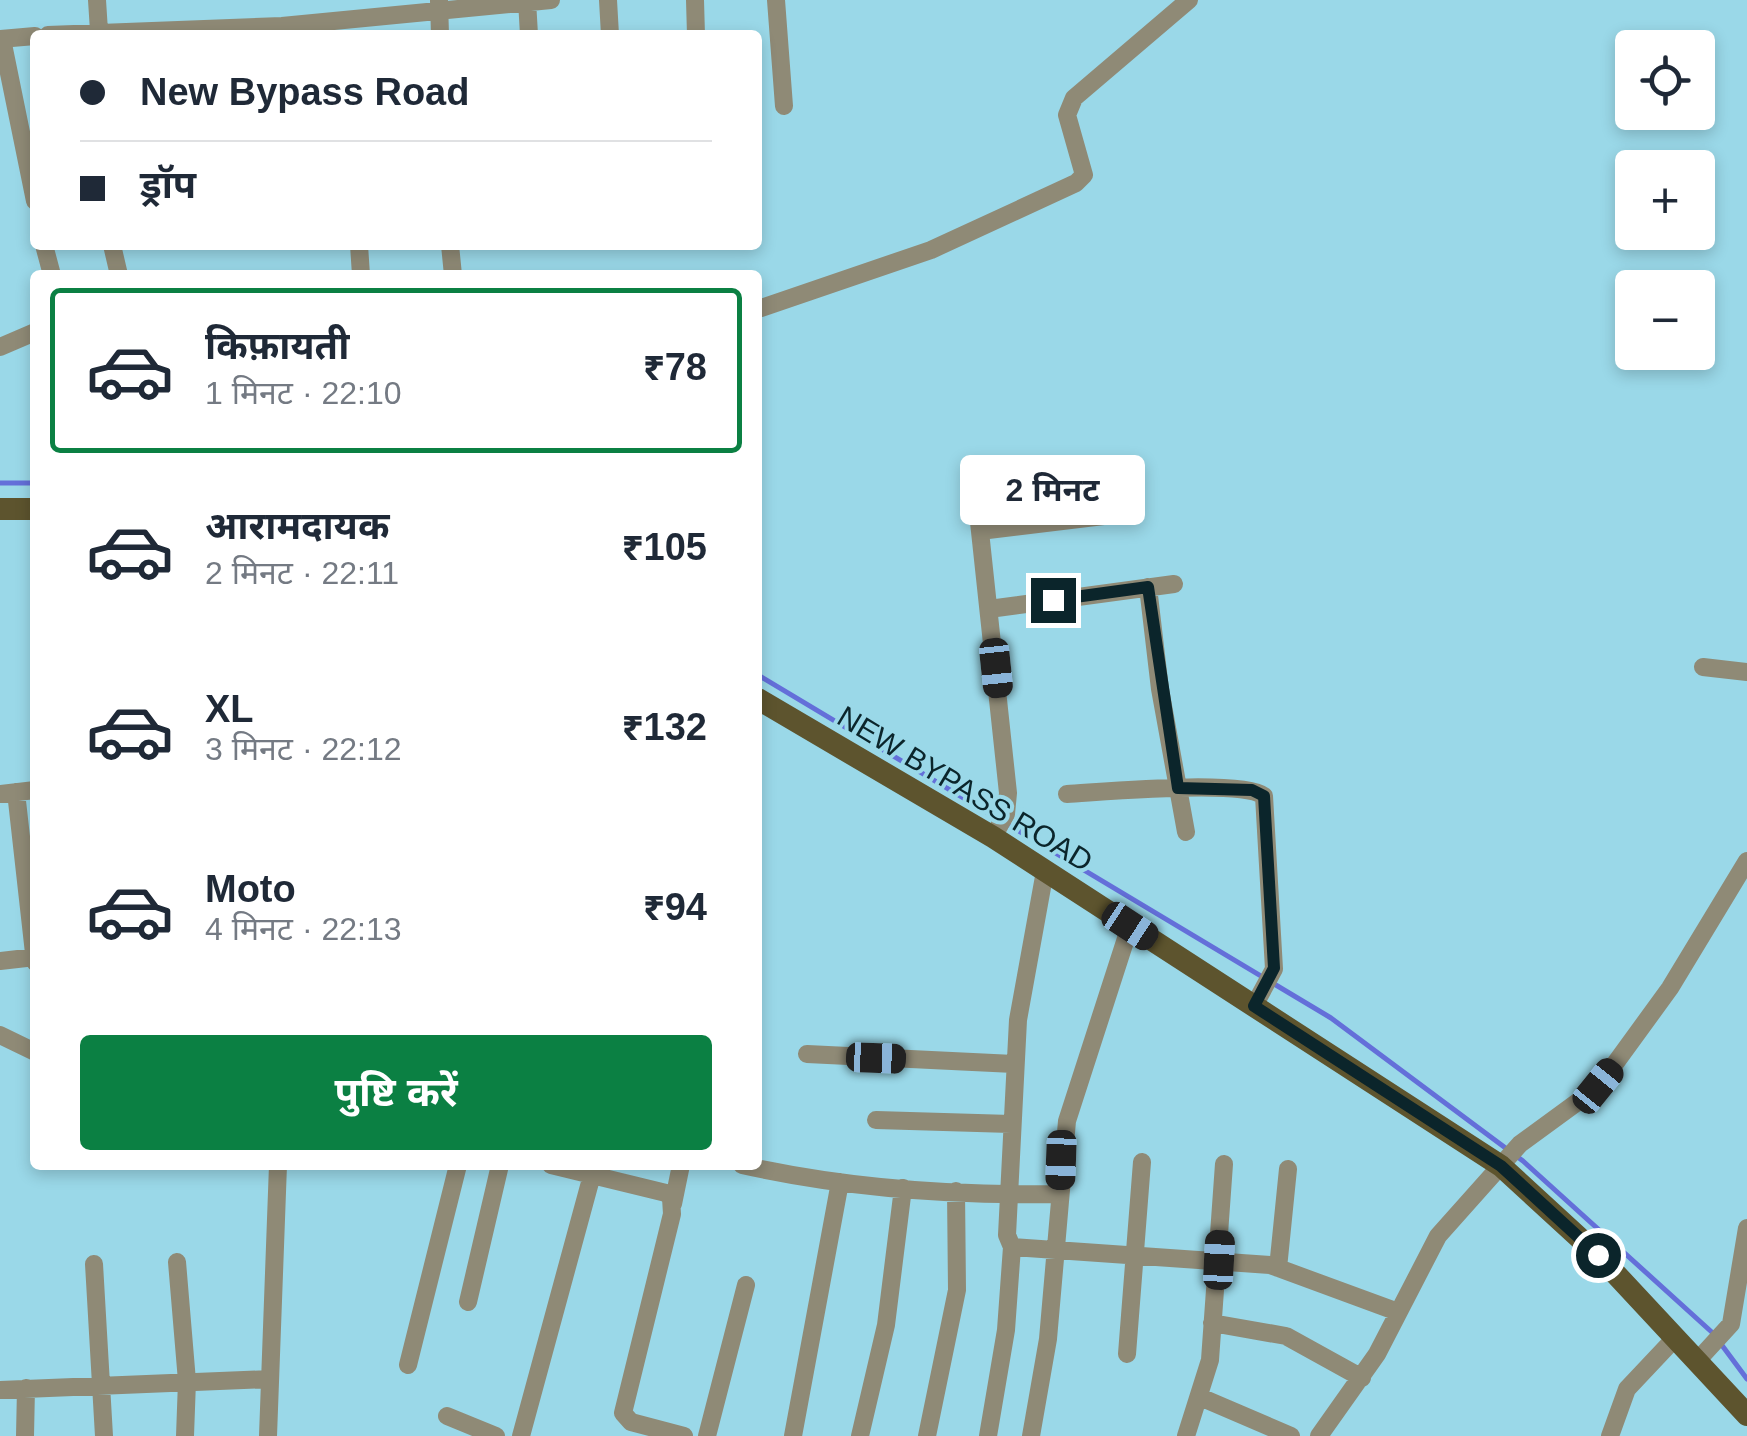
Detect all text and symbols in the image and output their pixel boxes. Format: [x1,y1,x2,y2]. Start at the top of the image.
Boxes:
map controls [1615,30,1715,370]
button: locate [1615,30,1715,130]
text: New Bypass Road [140,71,469,113]
button: + [1615,150,1715,250]
text: ड्रॉप [140,164,196,206]
button: − [1615,270,1715,370]
text: किफ़ायती [205,325,349,367]
icon: car [85,326,175,416]
text: ₹78 [643,346,707,388]
text: 1 मिनट · 22:10 [205,375,402,411]
callout: 2 मिनट [960,455,1146,525]
text: 2 मिनट [1006,472,1099,508]
text: आरामदायक [205,505,389,547]
icon: car [85,506,175,596]
text: ₹105 [622,526,707,568]
text: 2 मिनट · 22:11 [205,555,399,591]
route end [1031,578,1076,623]
car [978,637,1014,699]
icon: car [85,686,175,776]
text: XL [205,688,254,730]
street label: NEW BYPASS ROAD [832,699,1099,878]
text: ₹132 [622,706,707,748]
text: 3 मिनट · 22:12 [205,731,402,767]
icon: car [85,866,175,956]
text: Moto [205,868,296,910]
text: ₹94 [643,886,707,928]
car [1097,897,1163,955]
text: 4 मिनट · 22:13 [205,911,402,947]
button: पुष्टि करें [80,1035,712,1150]
car [845,1042,907,1074]
car [1567,1053,1629,1119]
car [1045,1129,1077,1191]
car [1202,1229,1236,1291]
route start [1576,1233,1621,1278]

